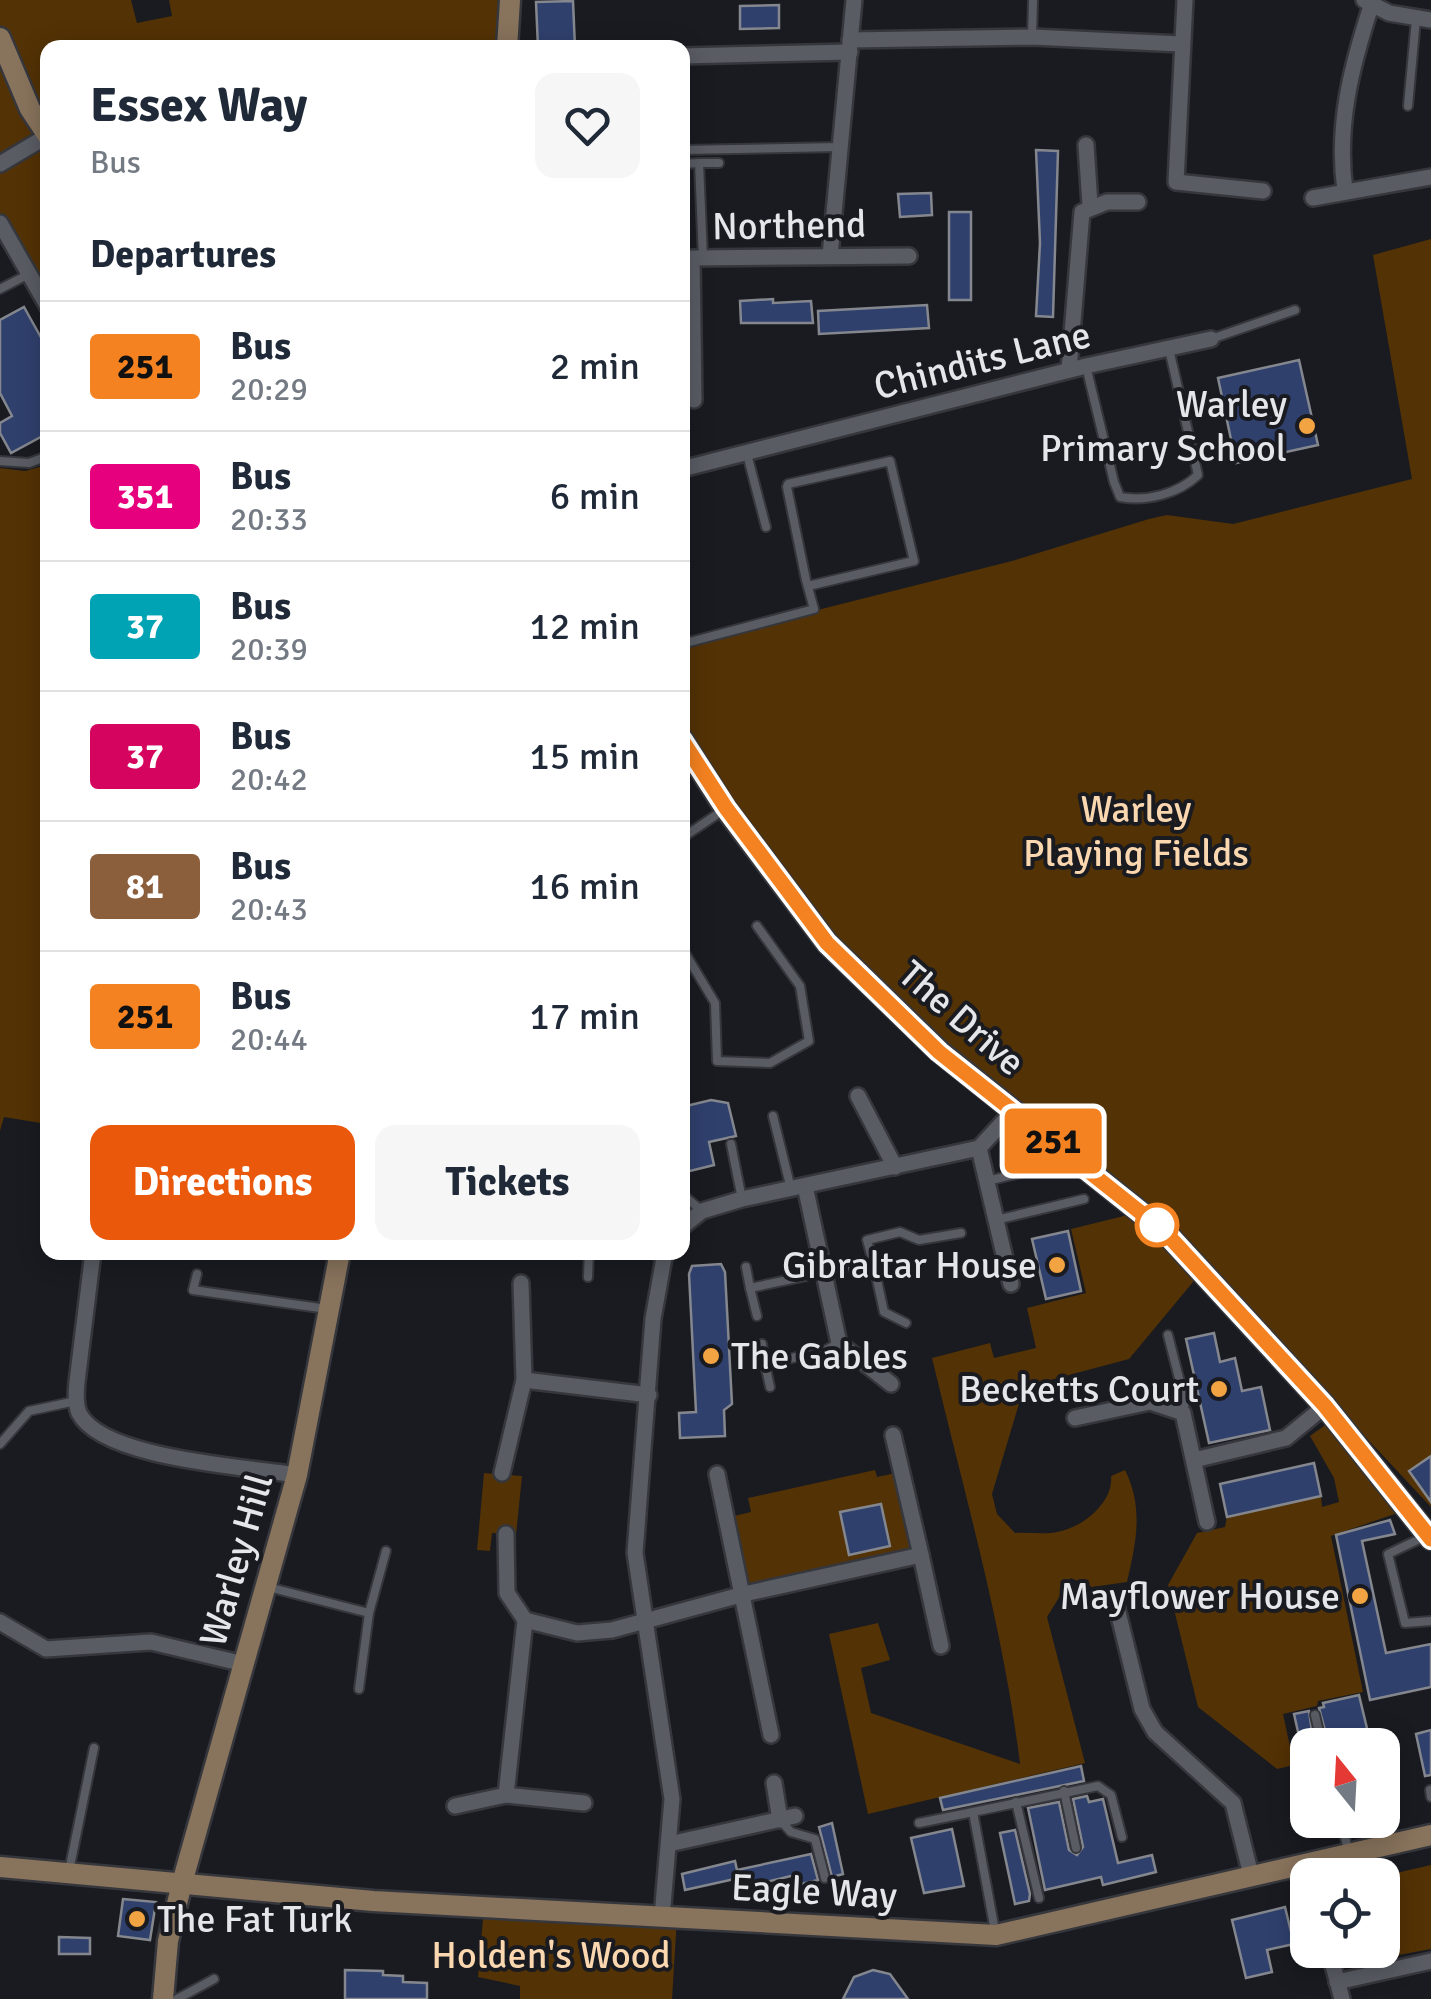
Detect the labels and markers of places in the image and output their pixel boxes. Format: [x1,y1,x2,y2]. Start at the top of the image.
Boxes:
place label: Warley Primary School [1040,381,1287,472]
marker: Warley Primary School [1296,415,1318,437]
unlabelled marker [1136,1204,1178,1246]
place label: Gibraltar House [782,1242,1037,1289]
marker: Gibraltar House [1046,1254,1068,1276]
place label: The Gables [731,1333,908,1380]
marker: The Gables [700,1345,722,1367]
place label: Becketts Court [959,1366,1199,1413]
marker: Becketts Court [1208,1378,1230,1400]
place label: Mayflower House [1060,1573,1340,1620]
marker: Mayflower House [1349,1585,1371,1607]
place label: The Fat Turk [157,1896,352,1943]
marker: The Fat Turk [126,1908,148,1930]

